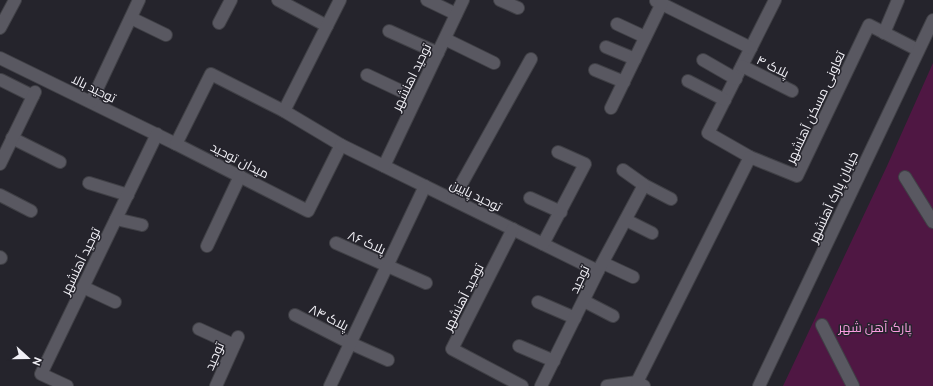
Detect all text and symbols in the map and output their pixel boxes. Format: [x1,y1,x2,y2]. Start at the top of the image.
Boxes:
street label: توحید اهنشهر [388,41,434,114]
street label: تعاونی مسکن آهنشهر [782,48,848,167]
street label: پلاک ۴ [753,52,792,83]
street label: توحید بالا [69,71,119,106]
street label: میدان توحید [208,139,271,181]
street label: خیابان پارک آهنشهر [805,149,863,247]
street label: توحید پایین [447,177,505,216]
street label: توحید آهنشهر [57,225,103,298]
street label: پلاک ۸۶ [345,228,388,259]
street label: توحید آهنشهر [440,261,487,334]
street label: توحید [566,262,593,296]
street label: پلاک ۸۴ [306,301,351,336]
park label: پارک آهن شهر [837,320,912,337]
north arrow [8,338,48,378]
street label: توحید [202,339,227,372]
text: N [30,356,44,368]

